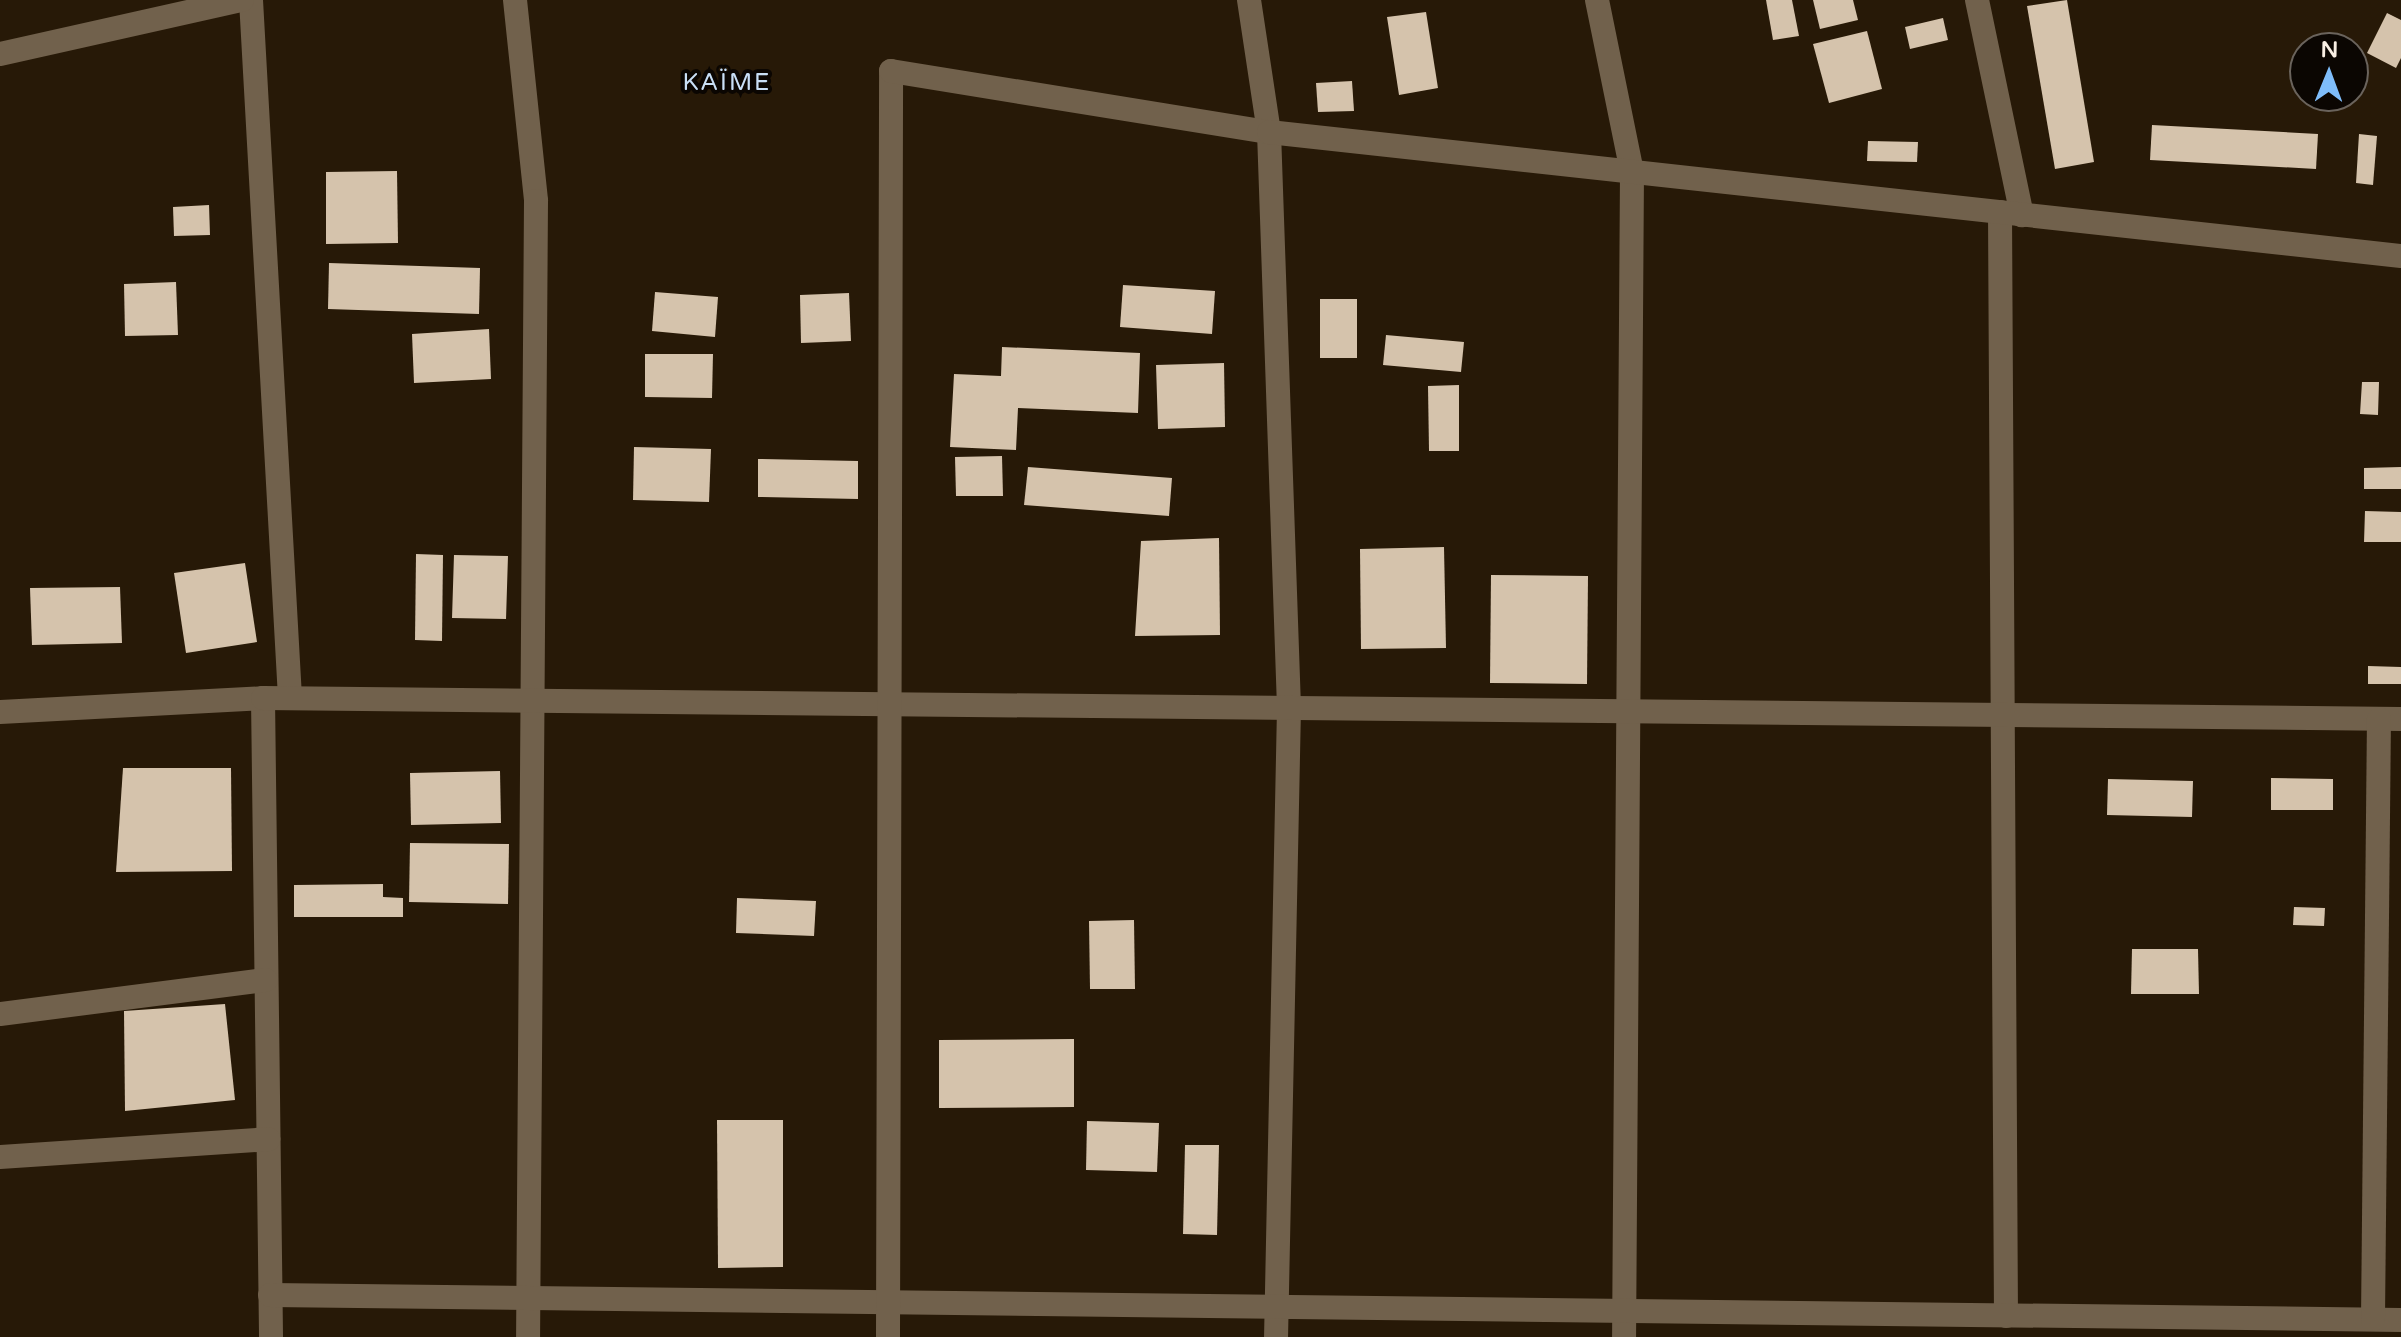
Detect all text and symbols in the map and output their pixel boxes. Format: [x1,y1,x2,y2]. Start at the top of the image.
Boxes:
north arrow [2289,32,2369,112]
text: N [2320,37,2338,63]
district label: KAÏME [683,69,771,97]

